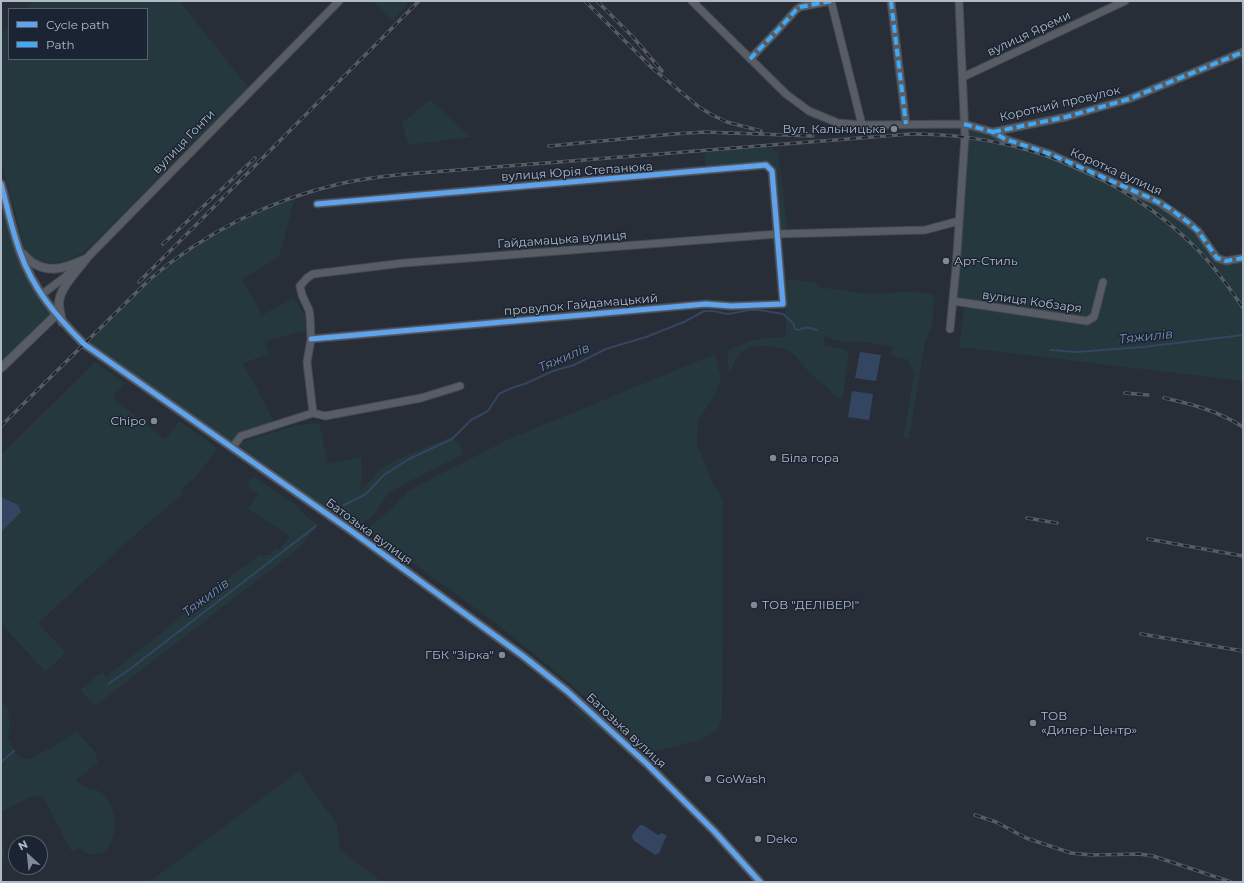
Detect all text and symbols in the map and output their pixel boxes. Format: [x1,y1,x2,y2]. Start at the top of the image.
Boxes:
legend [8,8,148,60]
street label: вулиця Яреми [985,8,1073,60]
text: Cycle path [46,17,109,32]
text: Path [46,37,75,52]
street label: Короткий провулок [998,83,1122,125]
street label: вулиця Гонти [150,107,218,177]
place label: Вул. Кальницька [783,122,886,136]
marker: Вул. Кальницька [889,124,899,134]
street label: Коротка вулиця [1068,145,1164,199]
street label: вулиця Юрія Степанюка [501,160,653,184]
street label: Гайдамацька вулиця [497,228,627,252]
place label: Арт-Стиль [954,254,1018,268]
marker: Арт-Стиль [941,256,951,266]
street label: вулиця Кобзаря [981,288,1083,316]
street label: провулок Гайдамацький [503,291,659,319]
water label: Тяжилів [1118,326,1174,348]
water label: Тяжилів [536,340,592,376]
place label: Chipo [110,414,146,428]
marker: Chipo [149,416,159,426]
place label: Біла гора [781,451,839,465]
marker: Біла гора [768,453,778,463]
street label: Батозька вулиця [323,496,415,568]
water label: Тяжилів [180,575,232,621]
place label: ТОВ "ДЕЛІВЕРІ" [762,598,859,612]
marker: ТОВ "ДЕЛІВЕРІ" [749,600,759,610]
place label: ГБК "Зірка" [425,648,494,662]
marker: ГБК "Зірка" [497,650,507,660]
street label: Батозька вулиця [583,690,669,772]
place label: ТОВ «Дилер-Центр» [1041,709,1137,737]
marker: ТОВ «Дилер-Центр» [1028,718,1038,728]
place label: GoWash [716,772,766,786]
marker: GoWash [703,774,713,784]
place label: Deko [766,832,798,846]
marker: Deko [753,834,763,844]
north arrow [8,835,48,875]
text: N [16,837,30,853]

